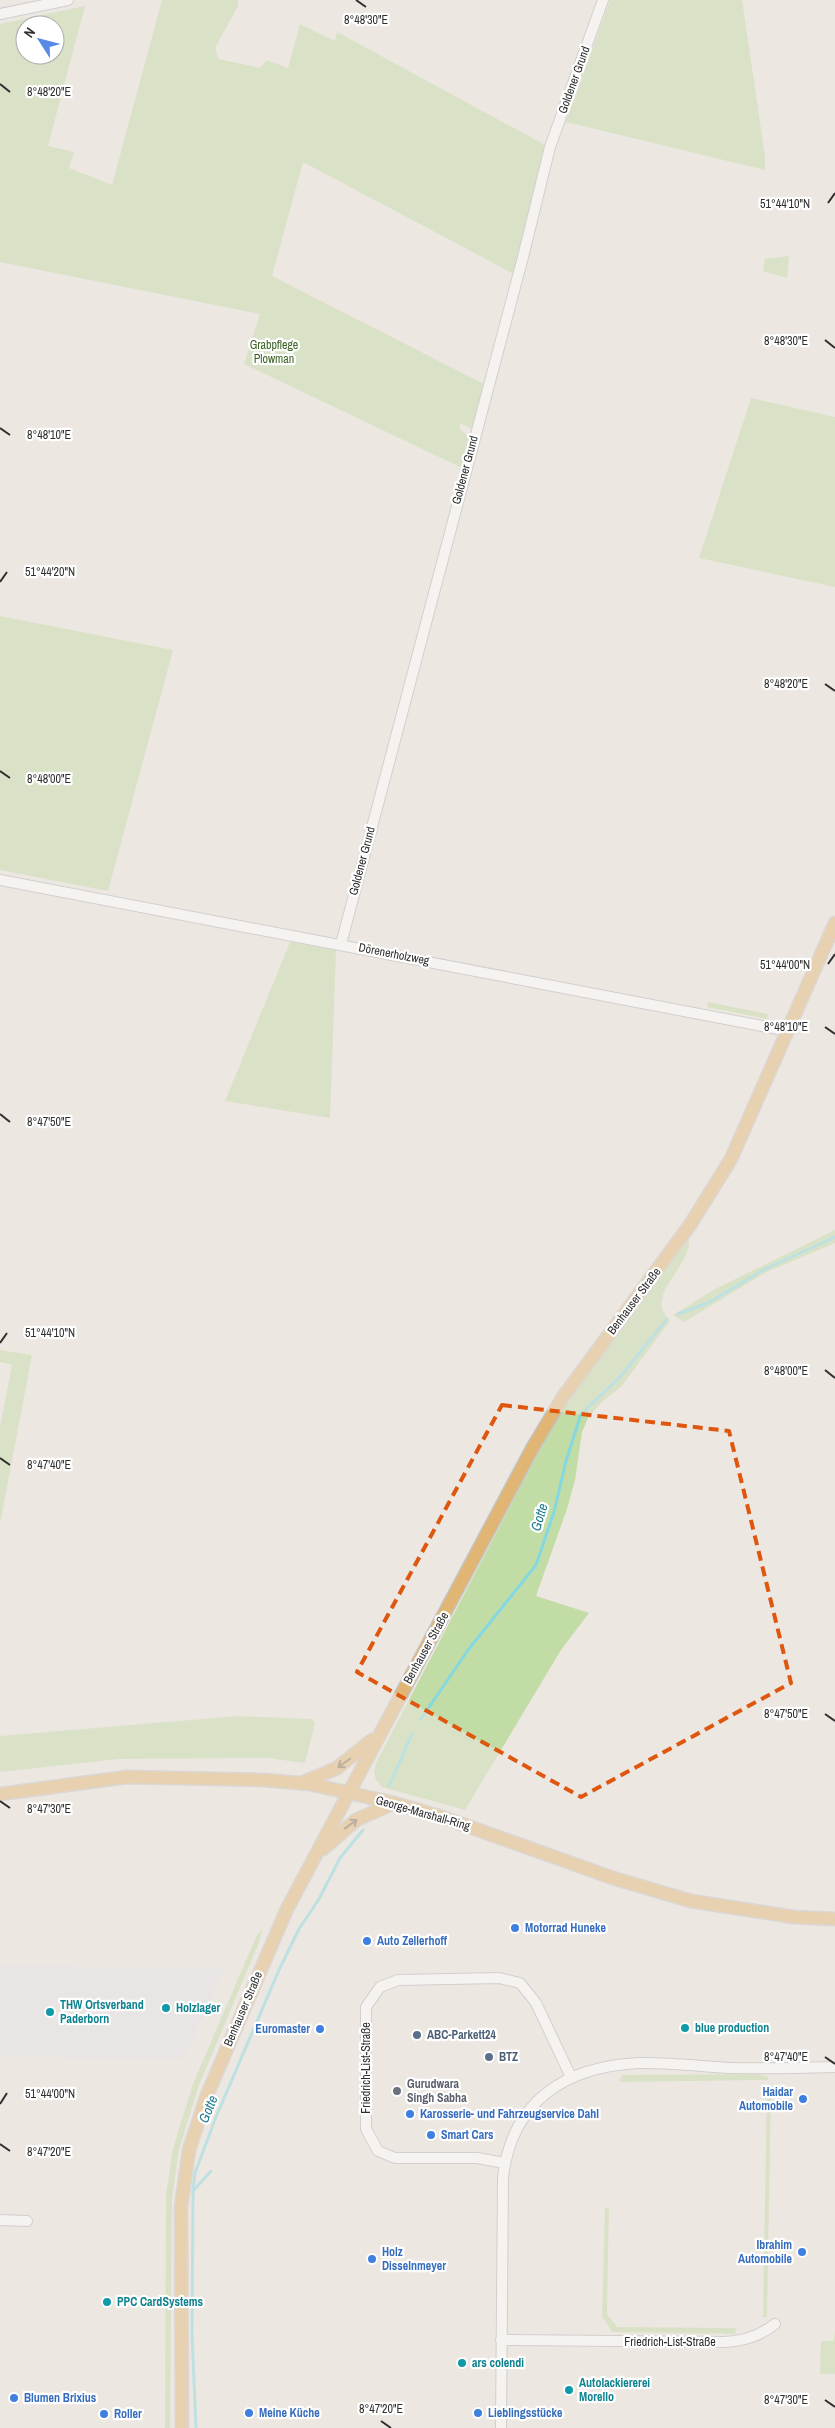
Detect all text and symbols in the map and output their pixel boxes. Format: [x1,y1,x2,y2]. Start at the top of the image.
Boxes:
text: 8°48'30"E [344,12,388,28]
north arrow [15,15,65,65]
text: N [20,24,39,41]
street label: Goldener Grund [554,44,594,116]
text: 8°48'20"E [27,84,71,100]
text: 51°44'10"N [760,196,810,212]
text: 8°48'30"E [764,333,808,349]
park label: Grabpflege Plowman [250,337,298,367]
text: 8°48'10"E [27,427,71,443]
street label: Goldener Grund [448,434,482,506]
text: 51°44'20"N [25,564,75,580]
text: 8°48'20"E [764,676,808,692]
text: 8°48'00"E [27,771,71,787]
street label: Goldener Grund [345,825,379,897]
street label: Dörenerholzweg [357,939,431,969]
text: 51°44'00"N [760,957,810,973]
text: 8°48'10"E [764,1019,808,1035]
text: 8°47'50"E [27,1114,71,1130]
street label: Benhauser Straße [604,1264,664,1338]
text: 51°44'10"N [25,1325,75,1341]
text: 8°48'00"E [764,1363,808,1379]
text: 8°47'40"E [27,1457,71,1473]
water label: Gotte [526,1501,552,1533]
street label: Benhauser Straße [400,1609,452,1687]
text: 8°47'50"E [764,1706,808,1722]
one-way arrow [337,1758,351,1768]
street label: George-Marshall-Ring [374,1792,472,1834]
text: 8°47'30"E [27,1801,71,1817]
one-way arrow [344,1819,358,1829]
place label: Motorrad Huneke [525,1920,606,1936]
marker: Motorrad Huneke [509,1922,521,1934]
place label: Auto Zellerhoff [377,1933,447,1949]
marker: Auto Zellerhoff [361,1935,373,1947]
street label: Benhauser Straße [220,1969,266,2049]
place label: THW Ortsverband Paderborn [60,1997,144,2027]
place label: Holzlager [176,2000,220,2016]
marker: Holzlager [160,2002,172,2014]
marker: THW Ortsverband Paderborn [44,2006,56,2018]
place label: blue production [695,2020,769,2036]
place label: Euromaster [255,2021,310,2037]
street label: Friedrich-List-Straße [358,2022,374,2114]
marker: blue production [679,2022,691,2034]
marker: Euromaster [314,2023,326,2035]
place label: ABC-Parkett24 [427,2027,496,2043]
marker: ABC-Parkett24 [411,2029,423,2041]
place label: BTZ [499,2049,518,2065]
text: 8°47'40"E [764,2049,808,2065]
marker: BTZ [483,2051,495,2063]
place label: Gurudwara Singh Sabha [407,2076,467,2106]
place label: Haidar Automobile [739,2084,794,2114]
marker: Gurudwara Singh Sabha [391,2085,403,2097]
text: 51°44'00"N [25,2086,75,2102]
water label: Gotte [194,2093,222,2125]
marker: Haidar Automobile [797,2093,809,2105]
place label: Karosserie- und Fahrzeugservice Dahl [420,2106,599,2122]
marker: Karosserie- und Fahrzeugservice Dahl [404,2108,416,2120]
place label: Smart Cars [441,2127,494,2143]
marker: Smart Cars [425,2129,437,2141]
text: 8°47'20"E [27,2144,71,2160]
place label: Ibrahim Automobile [738,2237,793,2267]
place label: Holz Disselnmeyer [382,2244,446,2274]
marker: Ibrahim Automobile [796,2246,808,2258]
marker: Holz Disselnmeyer [366,2253,378,2265]
place label: PPC CardSystems [117,2294,203,2310]
marker: PPC CardSystems [101,2296,113,2308]
street label: Friedrich-List-Straße [624,2334,716,2350]
place label: ars colendi [472,2355,524,2371]
marker: ars colendi [456,2357,468,2369]
place label: Autolackiererei Morello [579,2375,650,2405]
marker: Autolackiererei Morello [563,2384,575,2396]
place label: Blumen Brixius [24,2390,97,2406]
marker: Blumen Brixius [8,2392,20,2404]
text: 8°47'30"E [764,2392,808,2408]
text: 8°47'20"E [359,2401,403,2417]
place label: Meine Küche [259,2405,320,2421]
place label: Lieblingsstücke [488,2405,563,2421]
place label: Roller [114,2406,142,2422]
marker: Meine Küche [243,2407,255,2419]
marker: Lieblingsstücke [472,2407,484,2419]
marker: Roller [98,2408,110,2420]

